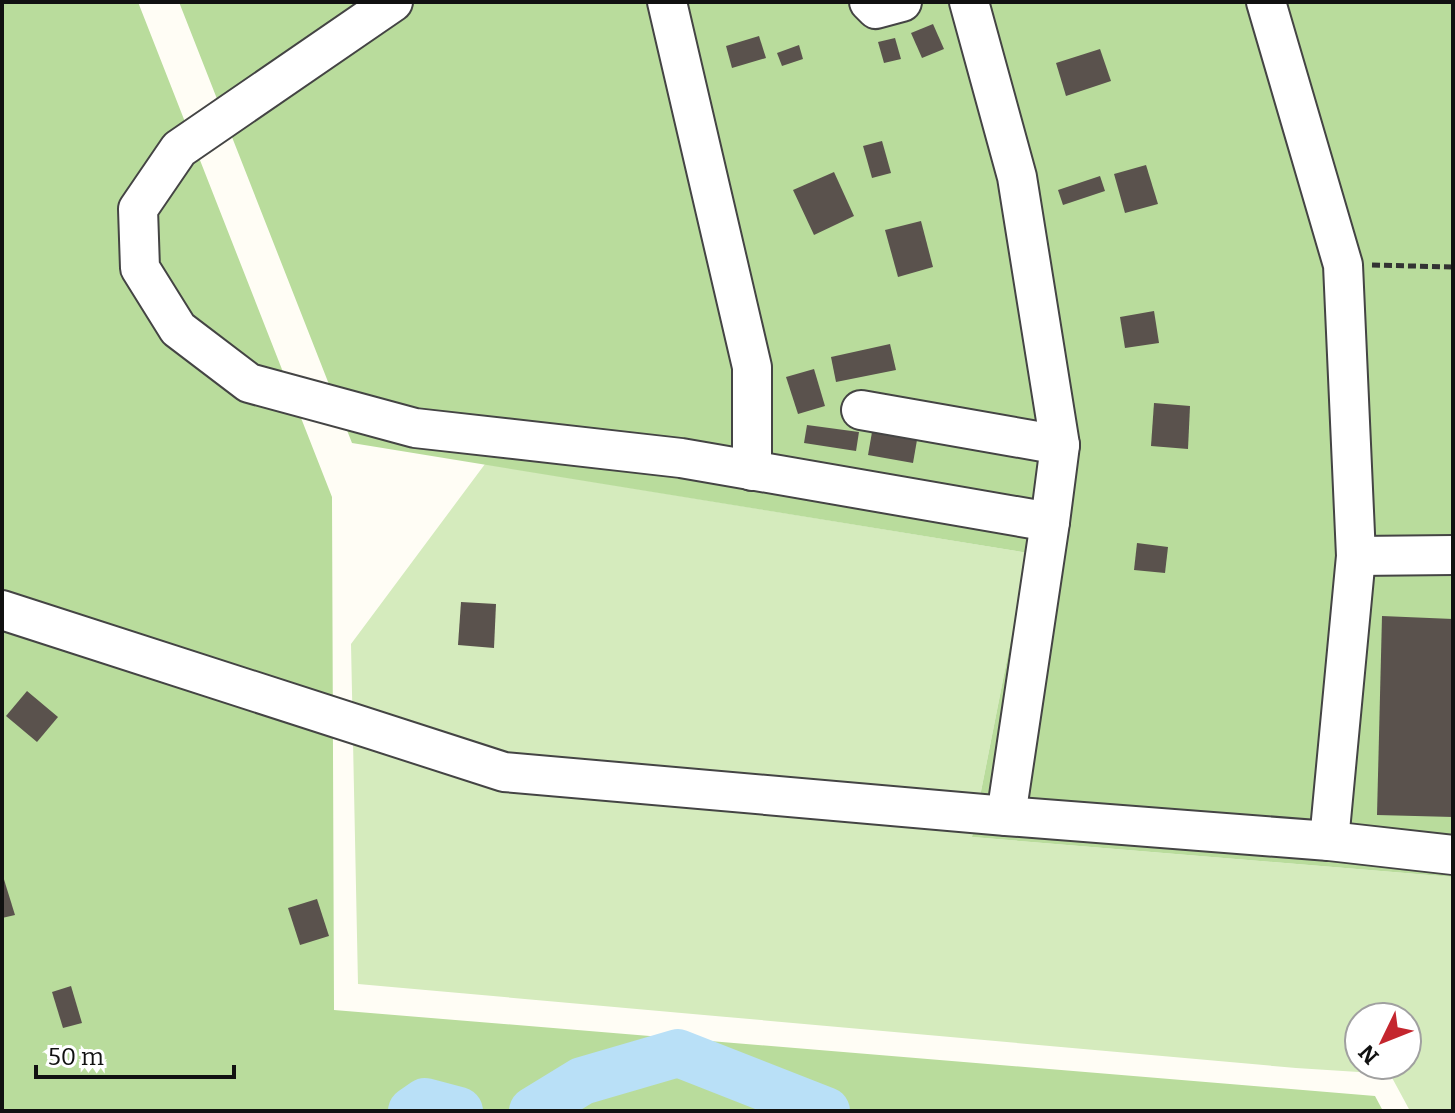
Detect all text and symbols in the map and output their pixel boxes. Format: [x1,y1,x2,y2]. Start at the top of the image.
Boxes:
north arrow [1343,1001,1423,1081]
scale bar [36,1029,234,1079]
text: N [1353,1039,1384,1070]
text: 50 m [48,1043,104,1071]

